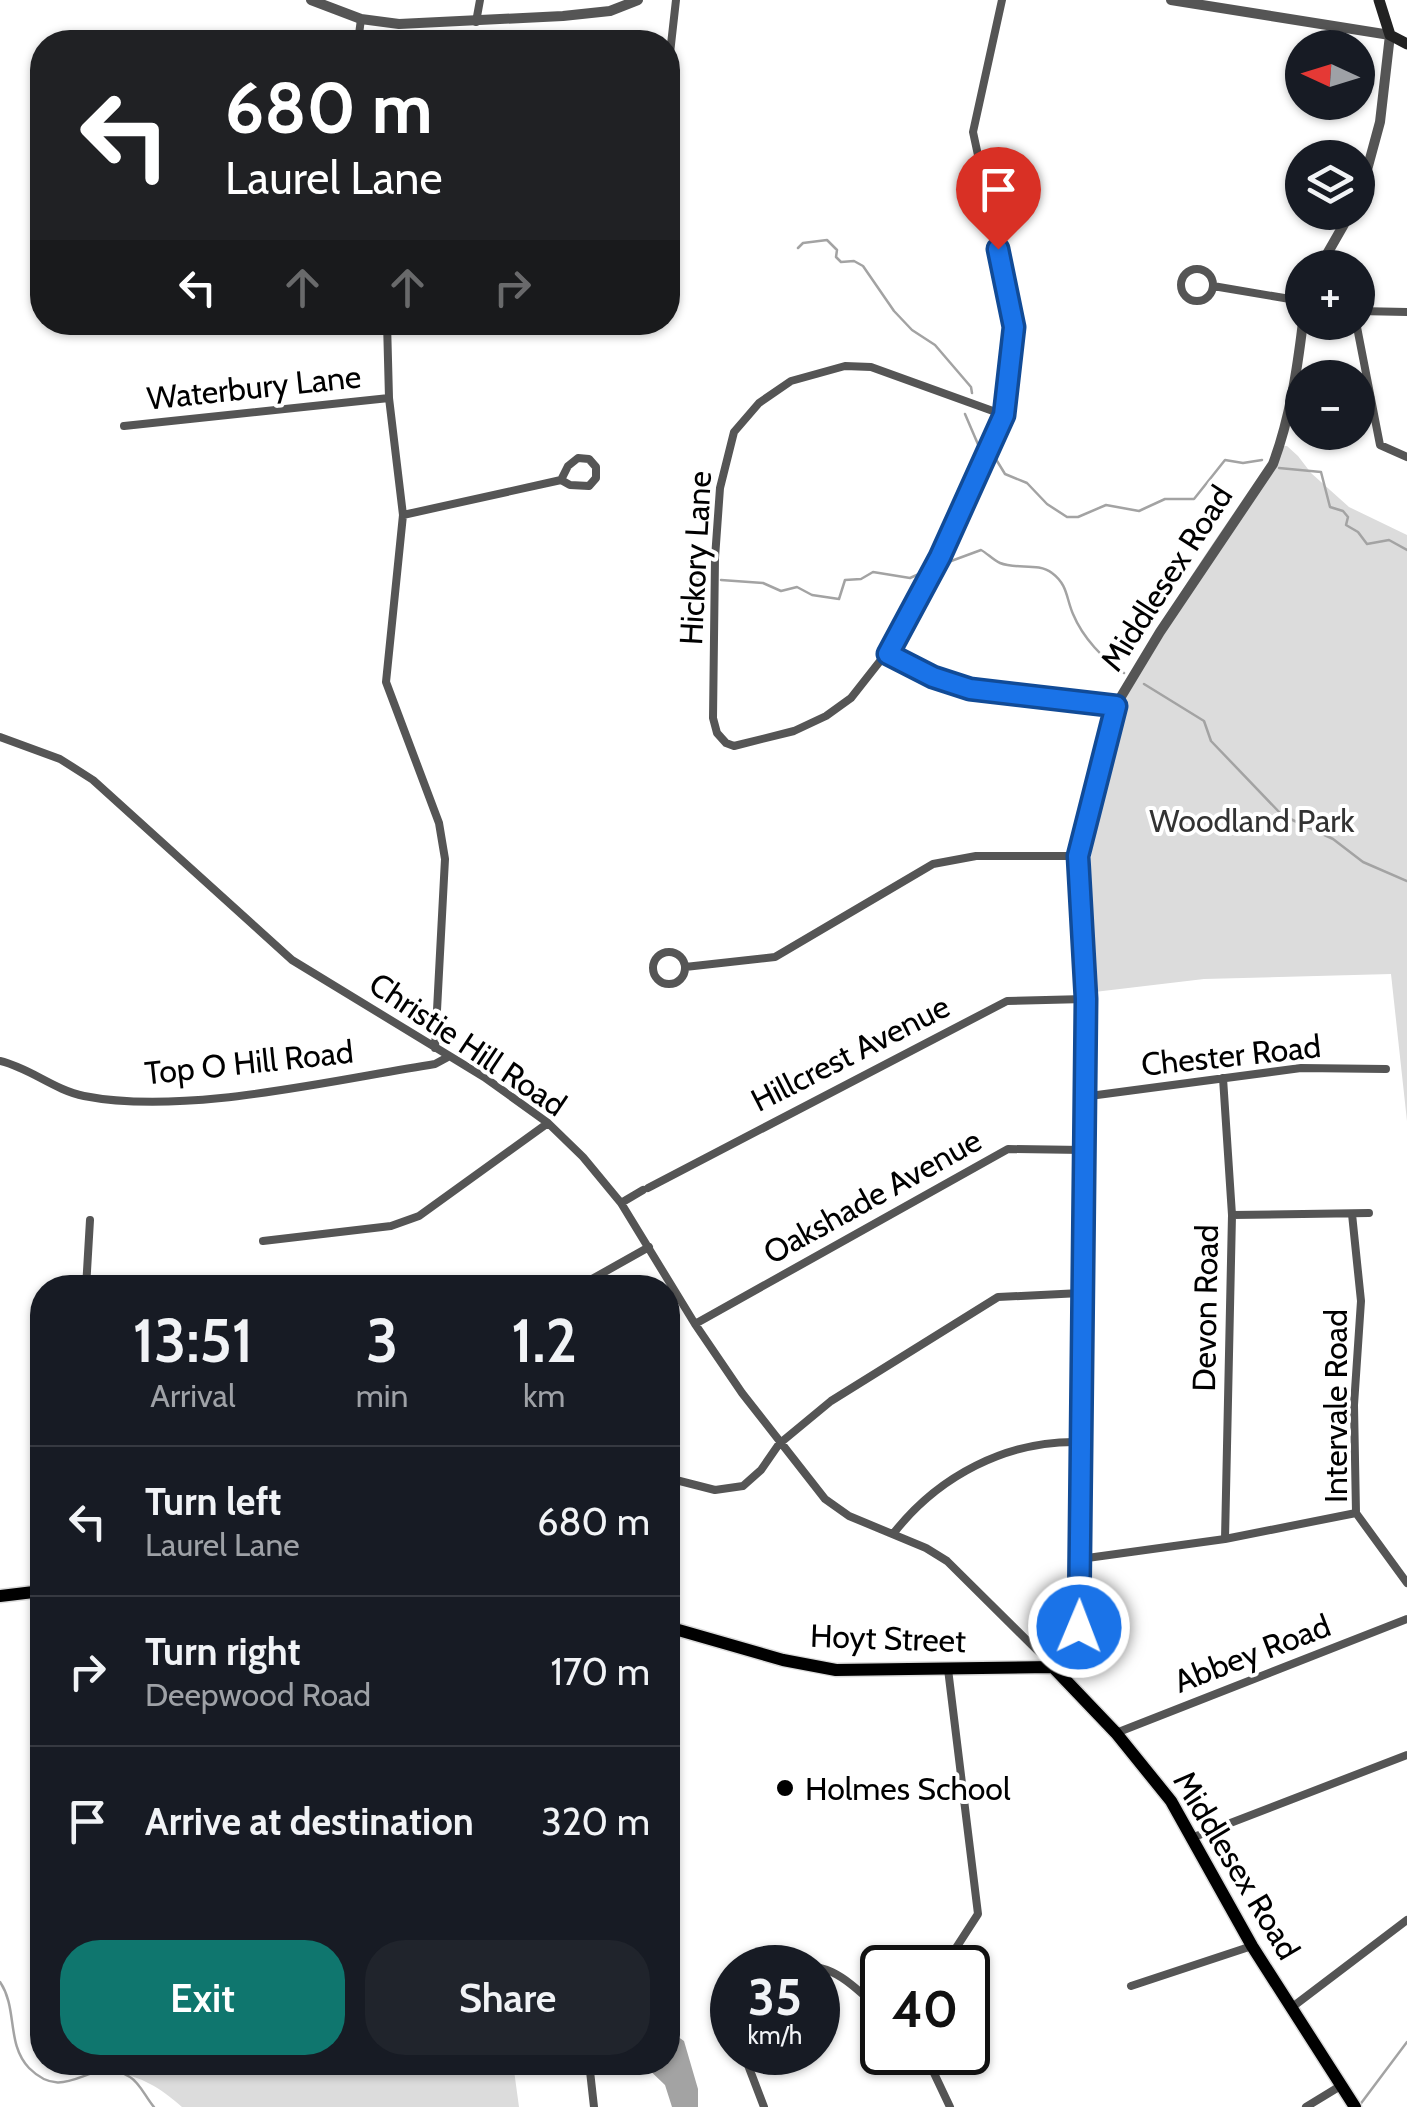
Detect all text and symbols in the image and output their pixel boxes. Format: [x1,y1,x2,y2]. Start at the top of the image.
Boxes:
north arrow [1285,30,1375,120]
map controls [1285,30,1375,450]
text: 680 m [225,65,433,151]
icon: left [60,70,190,200]
button: layers [1285,140,1375,230]
pin [956,147,1041,250]
text: Laurel Lane [225,151,443,205]
icon: arrive [971,162,1026,217]
button: + [1285,250,1375,340]
icon: left [170,260,225,315]
icon: ahead [275,260,330,315]
icon: ahead [380,260,435,315]
icon: right [485,260,540,315]
street label: Waterbury Lane [145,356,363,418]
button: − [1285,360,1375,450]
street label: Hickory Lane [671,470,719,646]
street label: Middlesex Road [1092,478,1240,678]
park label: Woodland Park [1149,801,1355,840]
street label: Christie Hill Road [362,964,574,1124]
street label: Hillcrest Avenue [744,986,956,1120]
street label: Chester Road [1139,1026,1323,1084]
street label: Top O Hill Road [143,1032,355,1092]
street label: Oakshade Avenue [756,1120,988,1272]
street label: Devon Road [1184,1224,1226,1392]
text: 13:51 [133,1304,253,1377]
text: 3 [366,1304,398,1377]
text: 1.2 [511,1304,577,1377]
street label: Intervale Road [1316,1309,1355,1503]
text: Arrival [150,1376,235,1415]
text: min [356,1376,409,1415]
text: km [523,1376,565,1415]
text: Turn left [145,1478,281,1525]
icon: left [60,1494,115,1549]
text: 680 m [537,1498,650,1545]
text: Laurel Lane [145,1525,300,1564]
position arrow [1027,1575,1131,1679]
street label: Abbey Road [1168,1605,1336,1701]
street label: Hoyt Street [809,1616,967,1660]
text: Turn right [145,1628,301,1675]
icon: right [60,1644,115,1699]
text: 170 m [550,1648,650,1695]
text: Deepwood Road [145,1675,371,1714]
street label: Middlesex Road [1165,1764,1309,1966]
place label: Holmes School [805,1769,1011,1808]
marker: Holmes School [774,1777,796,1799]
icon: arrive [60,1794,115,1849]
text: Arrive at destination [145,1798,474,1845]
text: 320 m [541,1798,650,1845]
button: Exit [60,1940,345,2055]
button: Share [365,1940,650,2055]
speed limit sign: 40 [860,1945,990,2075]
text: 35 [748,1967,802,2028]
text: km/h [748,2020,802,2050]

